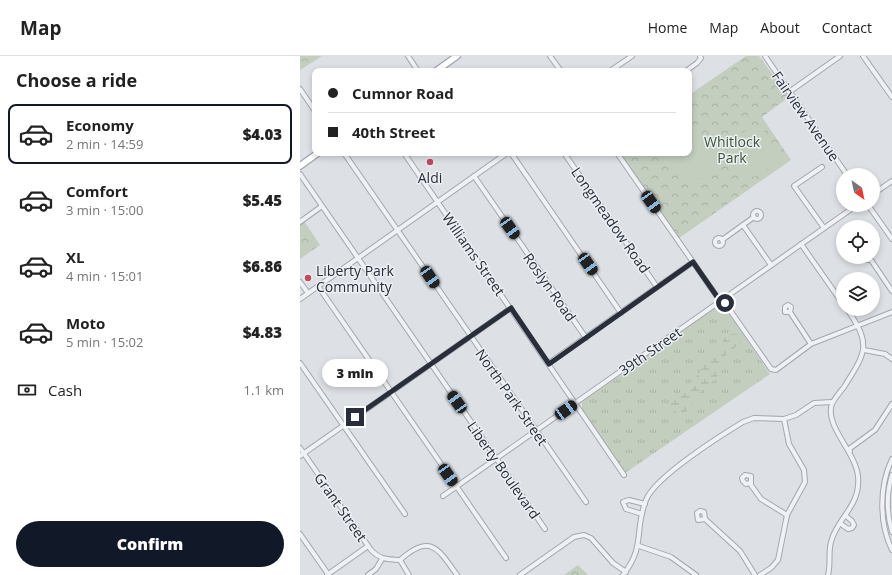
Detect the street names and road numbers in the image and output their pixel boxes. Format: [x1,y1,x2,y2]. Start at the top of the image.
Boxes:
street label: Fairview Avenue [768,67,844,165]
street label: Longmeadow Road [567,163,655,277]
street label: Williams Street [438,209,510,299]
street label: Roslyn Road [519,249,581,325]
street label: 39th Street [615,322,685,380]
street label: North Park Street [472,345,552,449]
street label: Liberty Boulevard [463,417,545,523]
street label: Grant Street [310,469,372,545]

